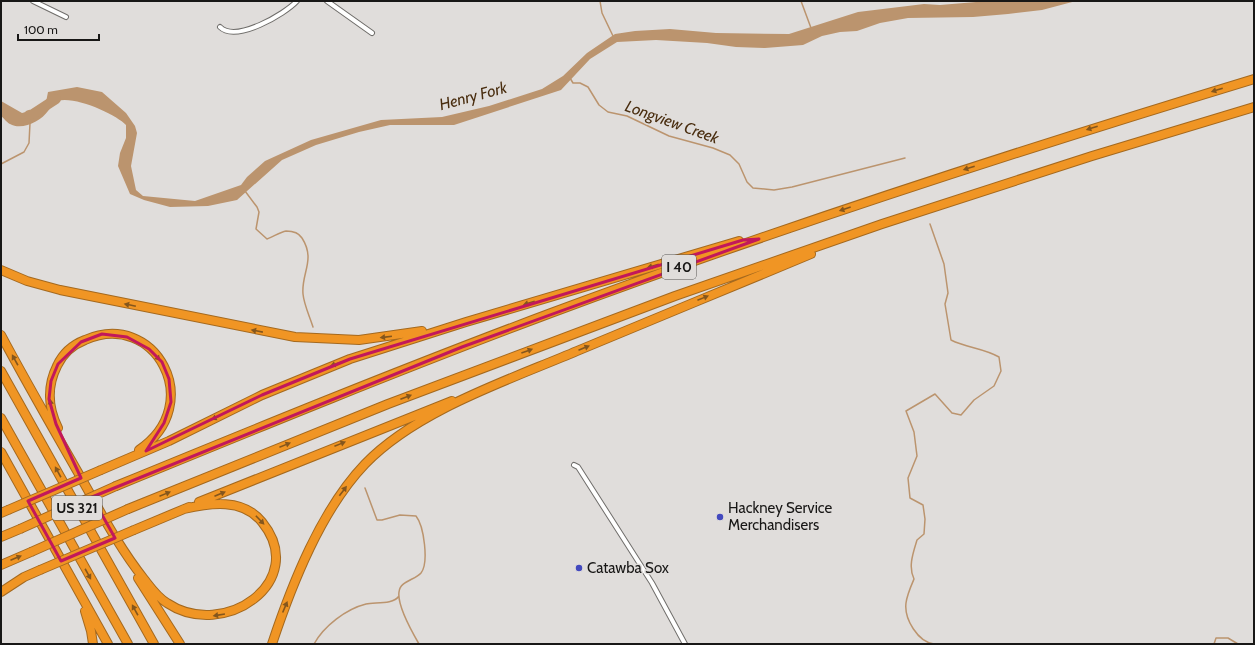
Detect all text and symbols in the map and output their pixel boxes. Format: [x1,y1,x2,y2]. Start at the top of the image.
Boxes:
scale bar [18,16,99,42]
text: 100 m [24,22,58,37]
water label: Henry Fork [437,78,510,114]
one-way arrow [1210,87,1222,93]
water label: Longview Creek [623,96,722,148]
one-way arrow [1086,126,1098,132]
one-way arrow [962,165,974,171]
one-way arrow [839,207,851,213]
road number: I 40 [662,255,696,279]
one-way arrow [647,263,659,269]
one-way arrow [698,294,710,300]
one-way arrow [523,300,535,306]
one-way arrow [124,301,136,307]
one-way arrow [251,328,263,334]
one-way arrow [380,333,392,340]
one-way arrow [578,345,590,351]
one-way arrow [522,347,534,353]
one-way arrow [151,351,160,360]
one-way arrow [11,354,18,366]
one-way arrow [329,361,341,367]
one-way arrow [400,393,412,399]
one-way arrow [47,399,53,411]
one-way arrow [211,414,223,420]
one-way arrow [335,441,347,447]
one-way arrow [279,442,291,448]
one-way arrow [54,466,61,478]
one-way arrow [338,486,347,497]
one-way arrow [214,490,226,496]
one-way arrow [159,491,171,497]
road number: US 321 [52,496,102,520]
place label: Hackney Service Merchandisers [728,499,833,534]
marker: Hackney Service Merchandisers [715,512,725,522]
one-way arrow [255,515,265,525]
one-way arrow [10,555,22,562]
place label: Catawba Sox [587,559,669,577]
marker: Catawba Sox [574,563,584,573]
one-way arrow [85,568,92,580]
one-way arrow [283,601,289,613]
one-way arrow [131,604,138,616]
one-way arrow [213,612,225,618]

